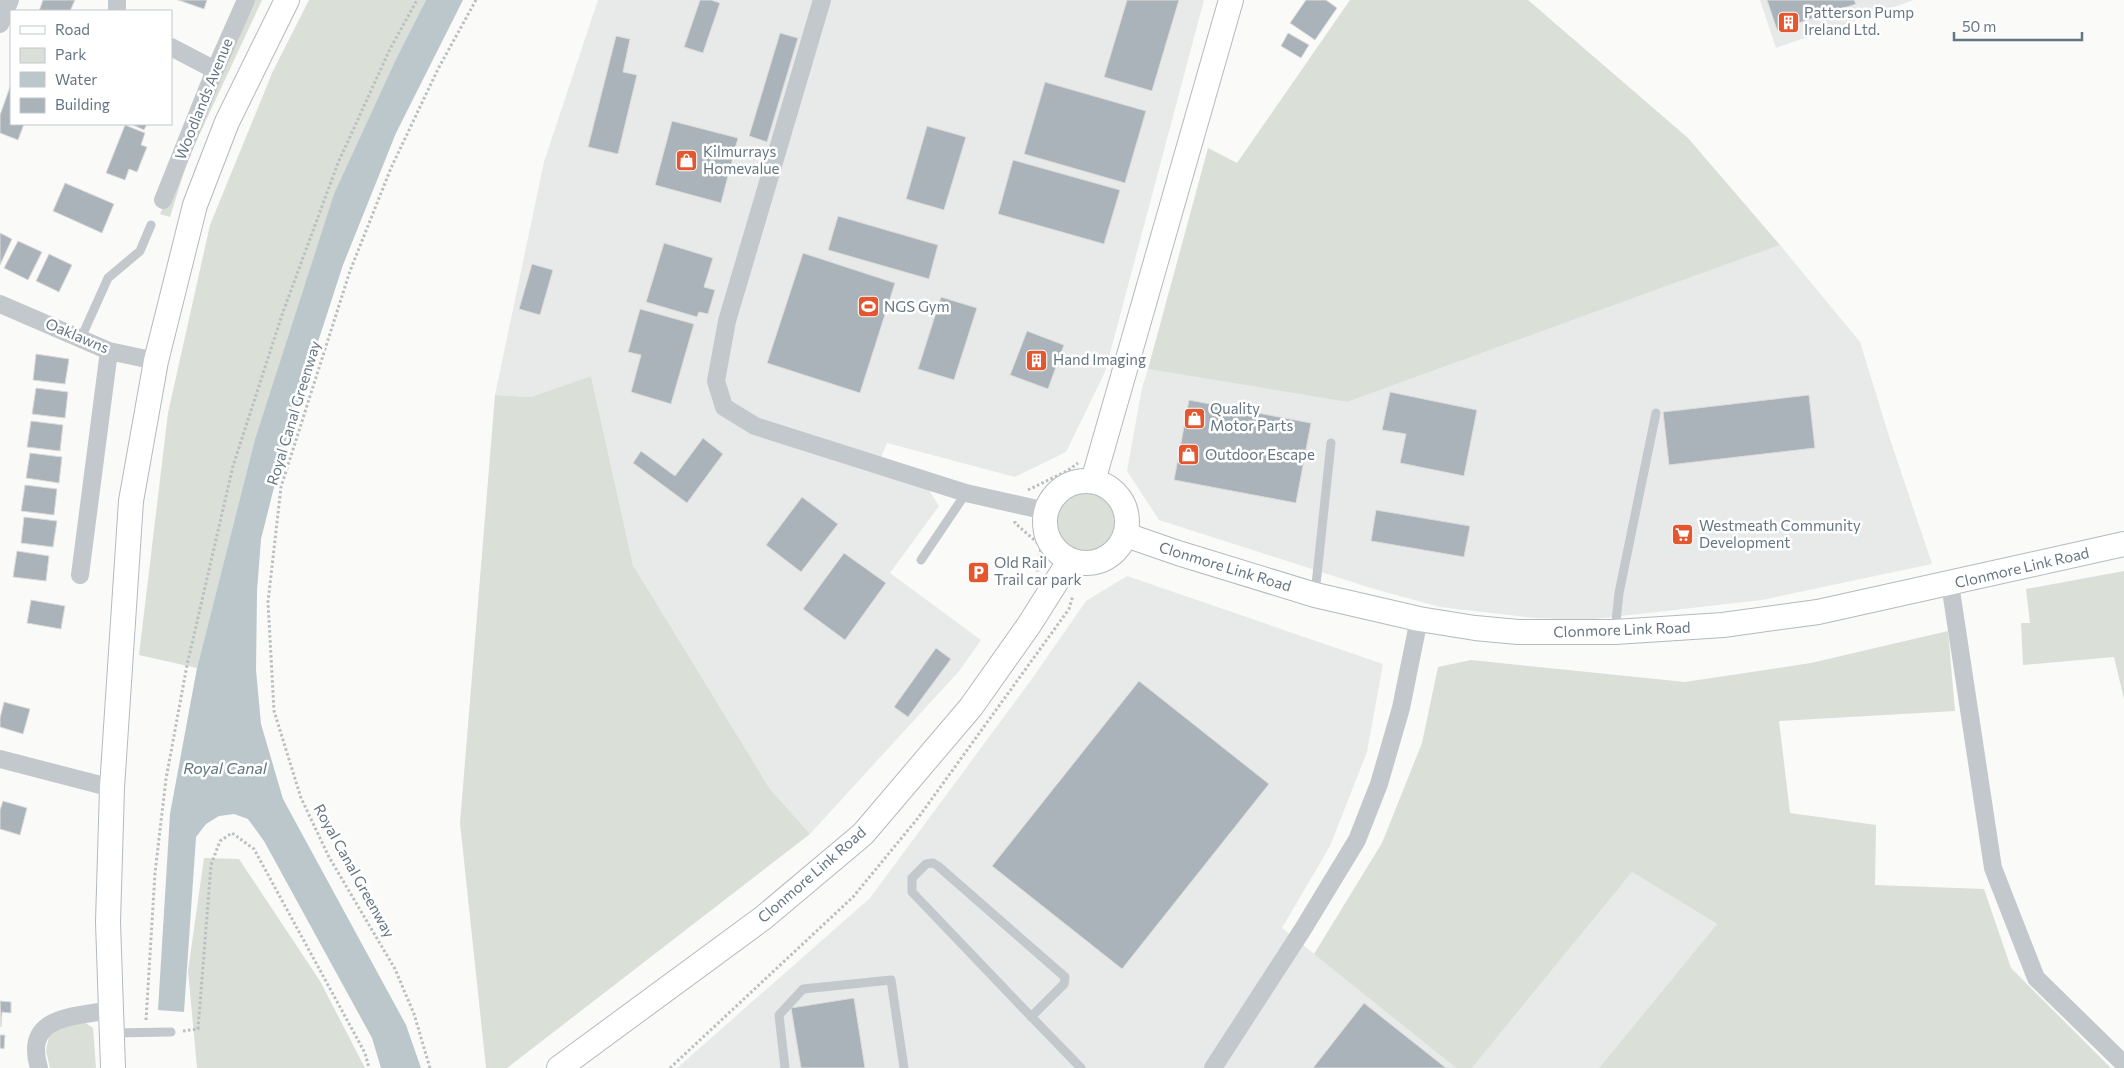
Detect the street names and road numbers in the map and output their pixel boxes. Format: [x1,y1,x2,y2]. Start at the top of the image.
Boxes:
street label: Woodlands Avenue [170,35,236,162]
street label: Oaklawns [43,314,112,357]
street label: Royal Canal Greenway [263,338,324,487]
street label: Clonmore Link Road [1157,537,1294,595]
street label: Clonmore Link Road [1953,543,2091,591]
street label: Clonmore Link Road [1553,618,1691,640]
street label: Royal Canal Greenway [311,801,399,941]
street label: Clonmore Link Road [754,822,869,926]

